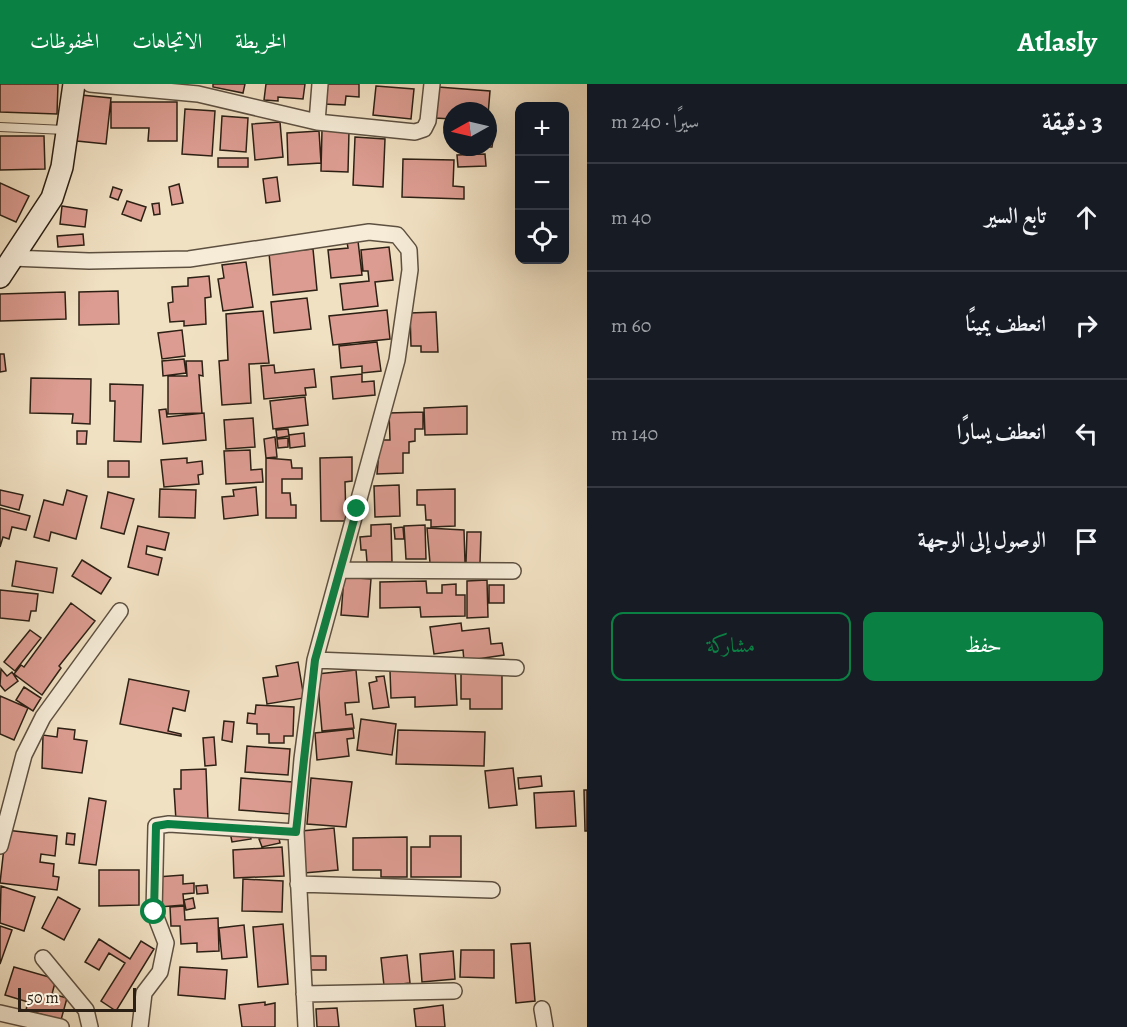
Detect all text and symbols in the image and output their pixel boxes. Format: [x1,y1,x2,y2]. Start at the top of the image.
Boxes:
text: Atlasly [1018,23,1097,61]
text: المحفوظات [30,27,99,55]
text: الاتجاهات [132,27,202,55]
text: الخريطة [235,27,286,55]
north arrow [443,102,497,156]
map controls [515,102,569,264]
button: + [515,102,569,156]
text: 3 دقيقة [1042,104,1103,139]
text: سيرًا · 240 m [611,108,699,135]
button: − [515,156,569,210]
text: تابع السير [985,201,1046,231]
icon: ahead [1070,201,1103,234]
text: 40 m [611,204,651,231]
button: locate [515,210,569,264]
text: انعطف يمينًا [966,309,1046,339]
icon: right [1070,309,1103,342]
text: 60 m [611,312,652,339]
text: انعطف يسارًا [957,417,1046,447]
icon: left [1070,417,1103,450]
text: 140 m [611,420,658,447]
route end [343,495,369,521]
text: الوصول إلى الوجهة [918,525,1046,555]
icon: arrive [1070,525,1103,558]
button: مشاركة [611,612,851,681]
button: حفظ [863,612,1103,681]
route start [140,898,166,924]
scale bar [18,985,136,1012]
text: 50 m [27,987,59,1009]

